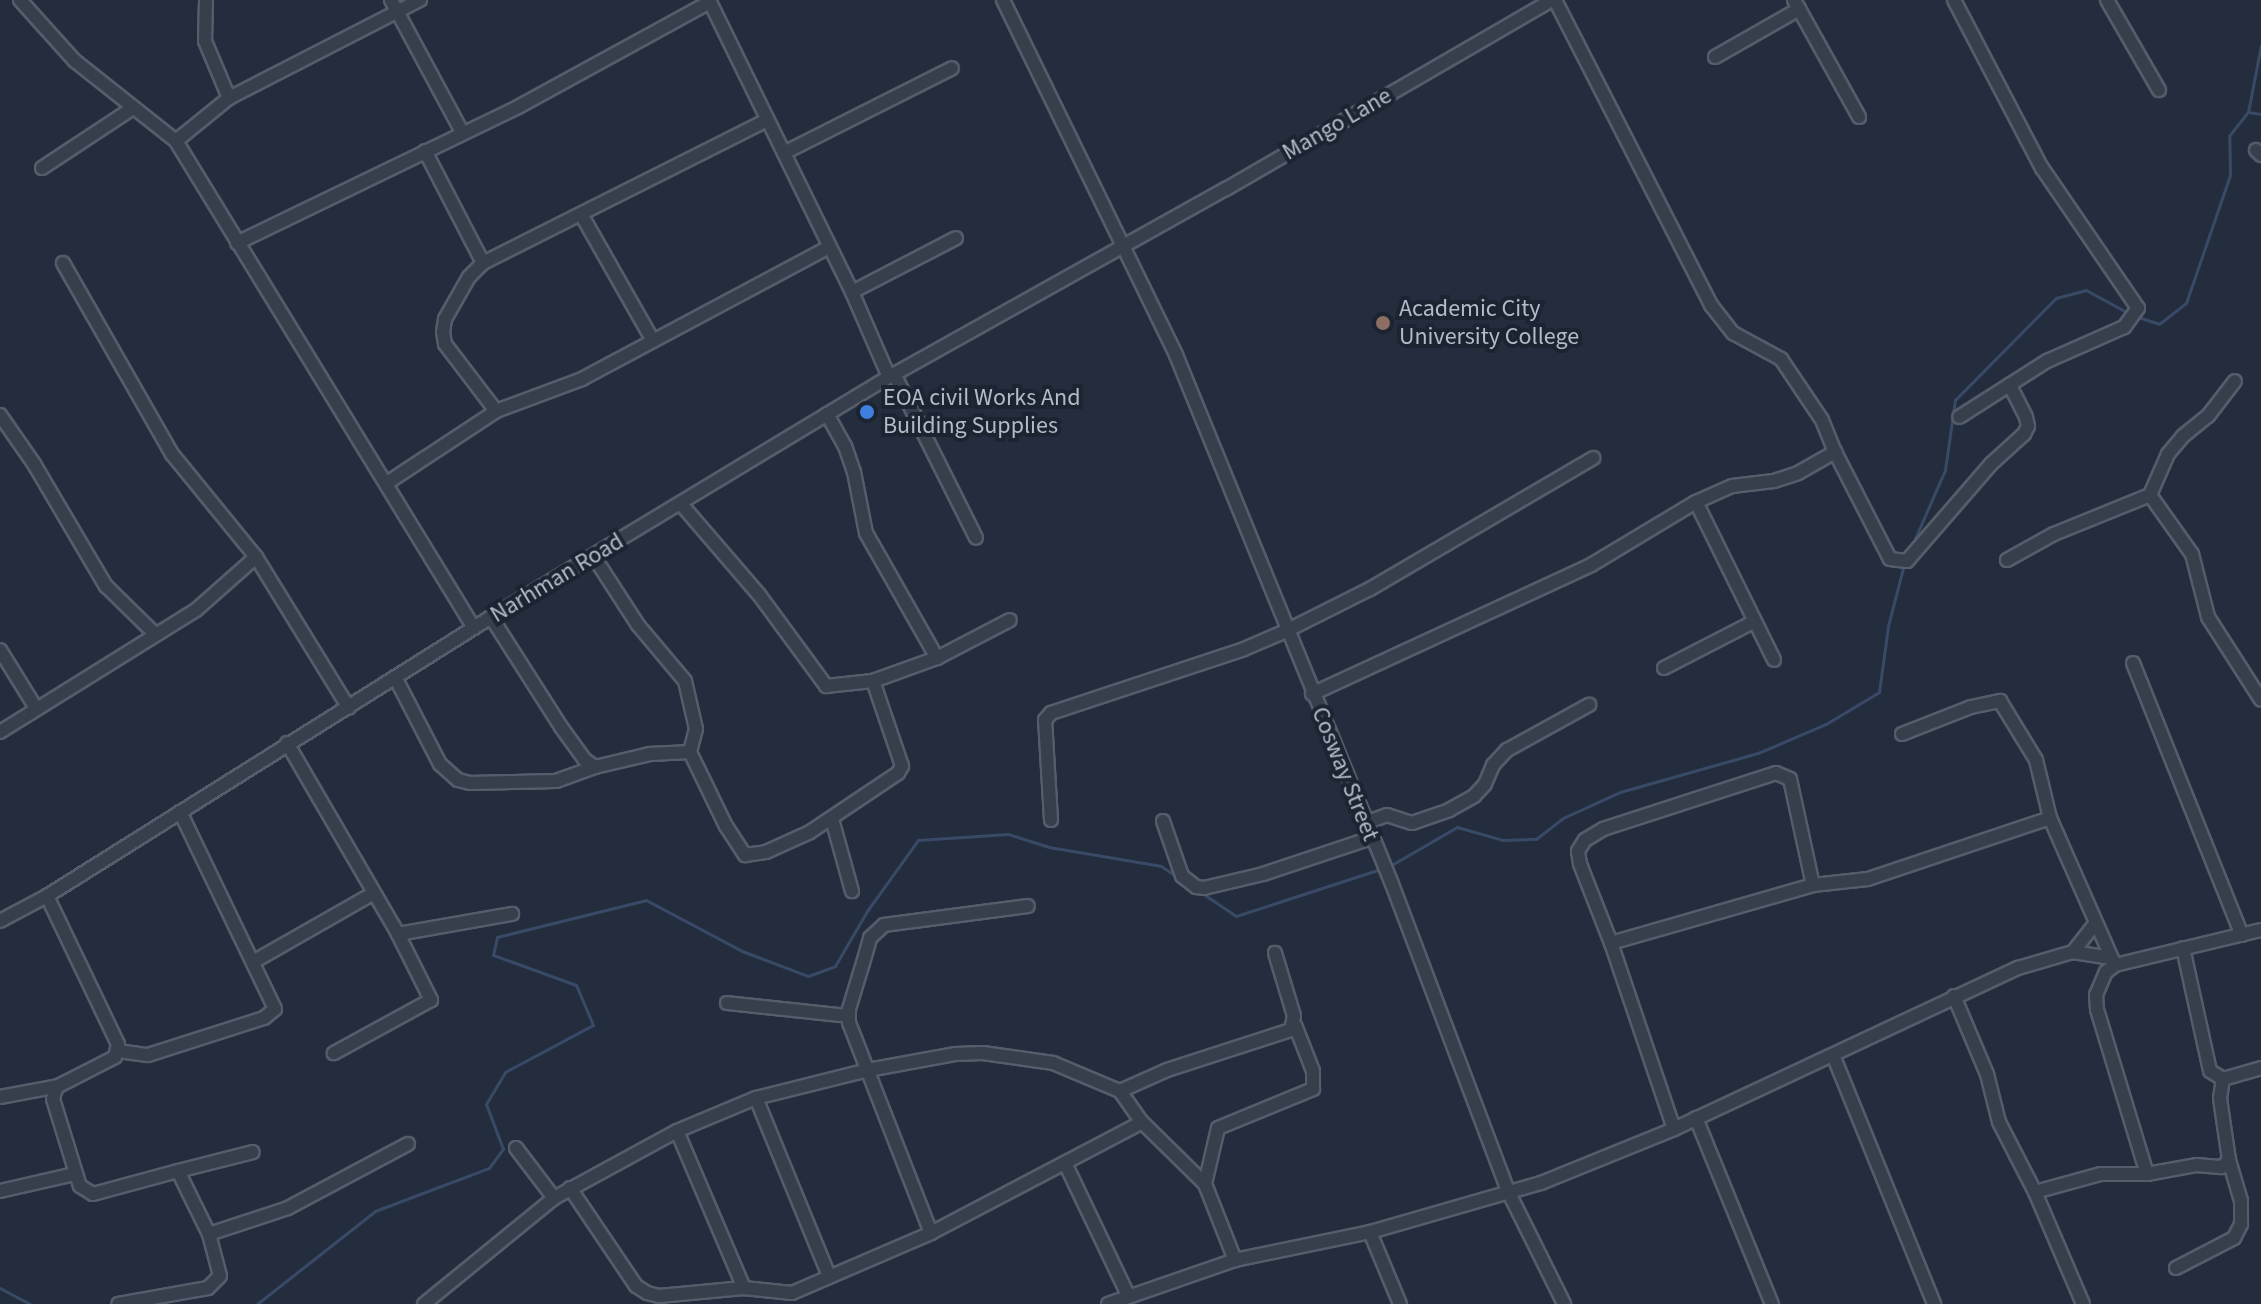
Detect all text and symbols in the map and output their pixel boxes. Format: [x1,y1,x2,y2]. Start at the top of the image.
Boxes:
street label: Mango Lane [1277,81,1397,167]
place label: Academic City University College [1399,295,1579,351]
marker: Academic City University College [1374,314,1392,332]
place label: EOA civil Works And Building Supplies [883,384,1080,440]
marker: EOA civil Works And Building Supplies [858,403,876,421]
street label: Narhman Road [485,527,629,629]
street label: Cosway Street [1305,703,1385,845]

